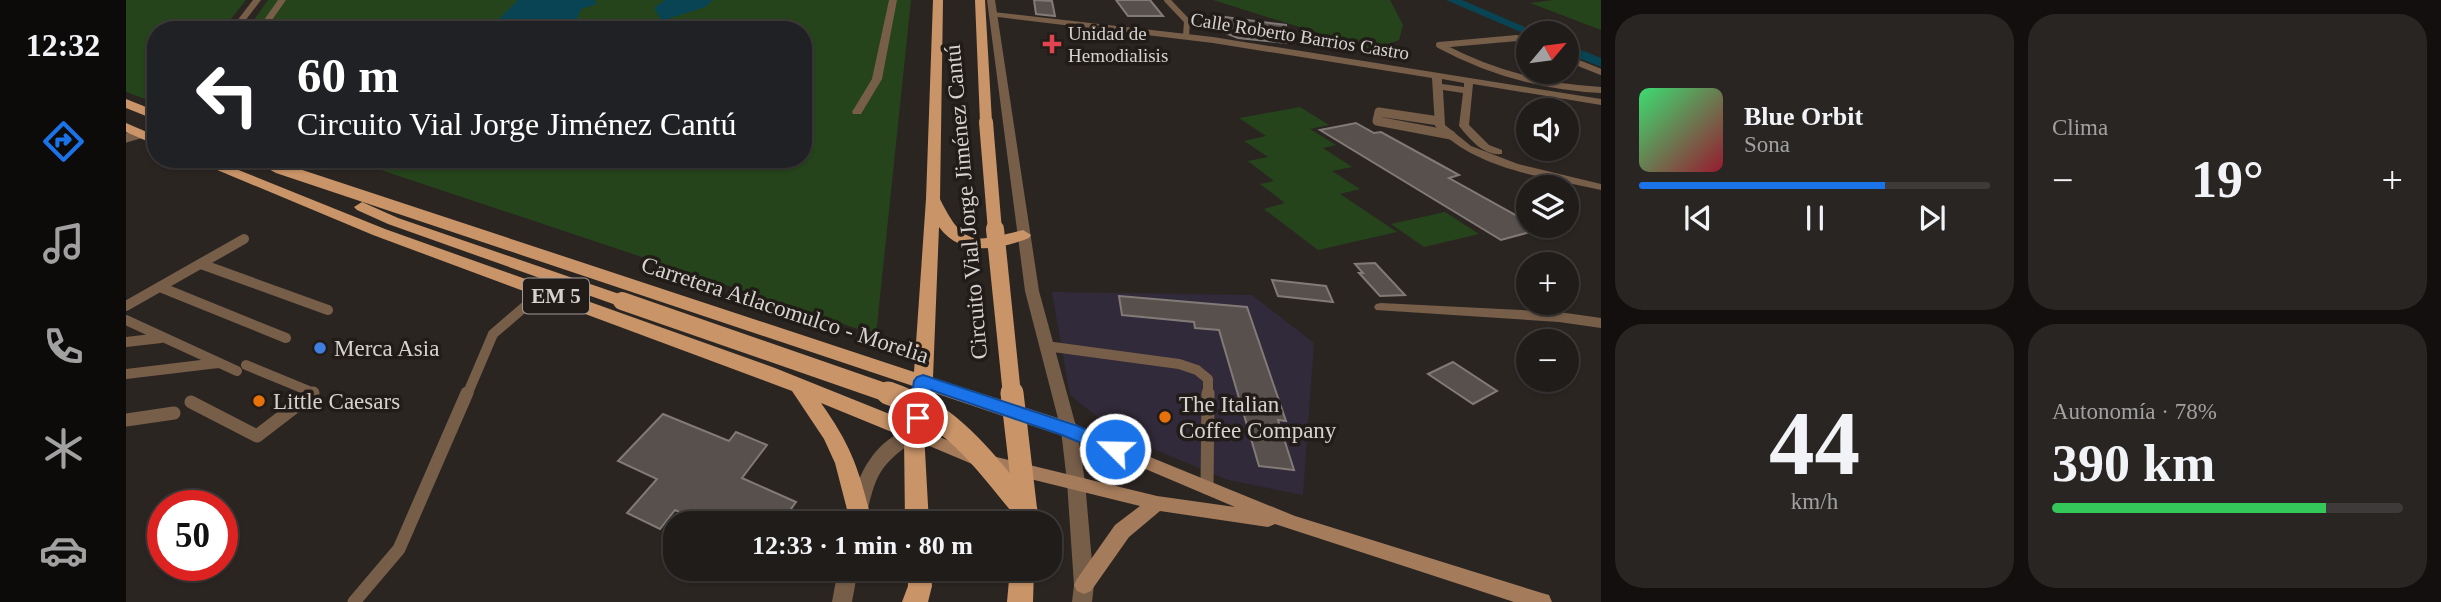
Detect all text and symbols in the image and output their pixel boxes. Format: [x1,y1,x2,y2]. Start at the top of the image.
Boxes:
street label: Calle Roberto Barrios Castro [1189,8,1411,64]
north arrow [1516,21,1578,84]
map controls [1516,21,1579,392]
place label: Unidad de Hemodialisis [1068,23,1168,66]
text: 12:32 [26,27,100,63]
marker: Unidad de Hemodialisis [1042,34,1062,54]
street label: Circuito Vial Jorge Jiménez Cantú [940,43,992,360]
text: 60 m [297,48,399,103]
icon: left [182,49,273,140]
button: sound [1516,98,1579,161]
text: Blue Orbit [1744,102,1863,131]
text: Circuito Vial Jorge Jiménez Cantú [297,106,736,142]
text: Clima [2052,115,2108,140]
icon: directions [39,117,88,166]
text: Sona [1744,132,1790,157]
text: 19° [2191,151,2264,208]
text: − [2052,159,2073,201]
text: + [2382,159,2403,201]
button: layers [1516,175,1579,238]
icon: previous [1679,199,1717,237]
icon: pause [1796,199,1834,237]
icon: next [1913,199,1951,237]
icon: music [39,219,88,268]
street label: Carretera Atlacomulco - Morelia [638,252,932,368]
button: + [1516,252,1579,315]
road number: EM 5 [523,278,589,314]
icon: phone [39,322,88,371]
button: − [1516,329,1579,392]
place label: Merca Asia [334,336,439,361]
marker: Merca Asia [312,340,328,356]
pin [888,388,948,448]
place label: Little Caesars [273,389,400,414]
place label: The Italian Coffee Company [1179,392,1337,443]
marker: Little Caesars [251,393,267,409]
text: 44 [1769,393,1860,494]
icon: arrive [899,399,937,437]
text: Autonomía · 78% [2052,399,2217,424]
marker: The Italian Coffee Company [1157,409,1173,425]
position arrow [1078,412,1152,486]
icon: climate [39,424,88,473]
text: 390 km [2052,435,2215,492]
text: km/h [1791,489,1838,514]
speed limit sign: 50 [147,490,238,581]
icon: car [39,526,88,575]
text: 12:33 · 1 min · 80 m [752,531,973,560]

